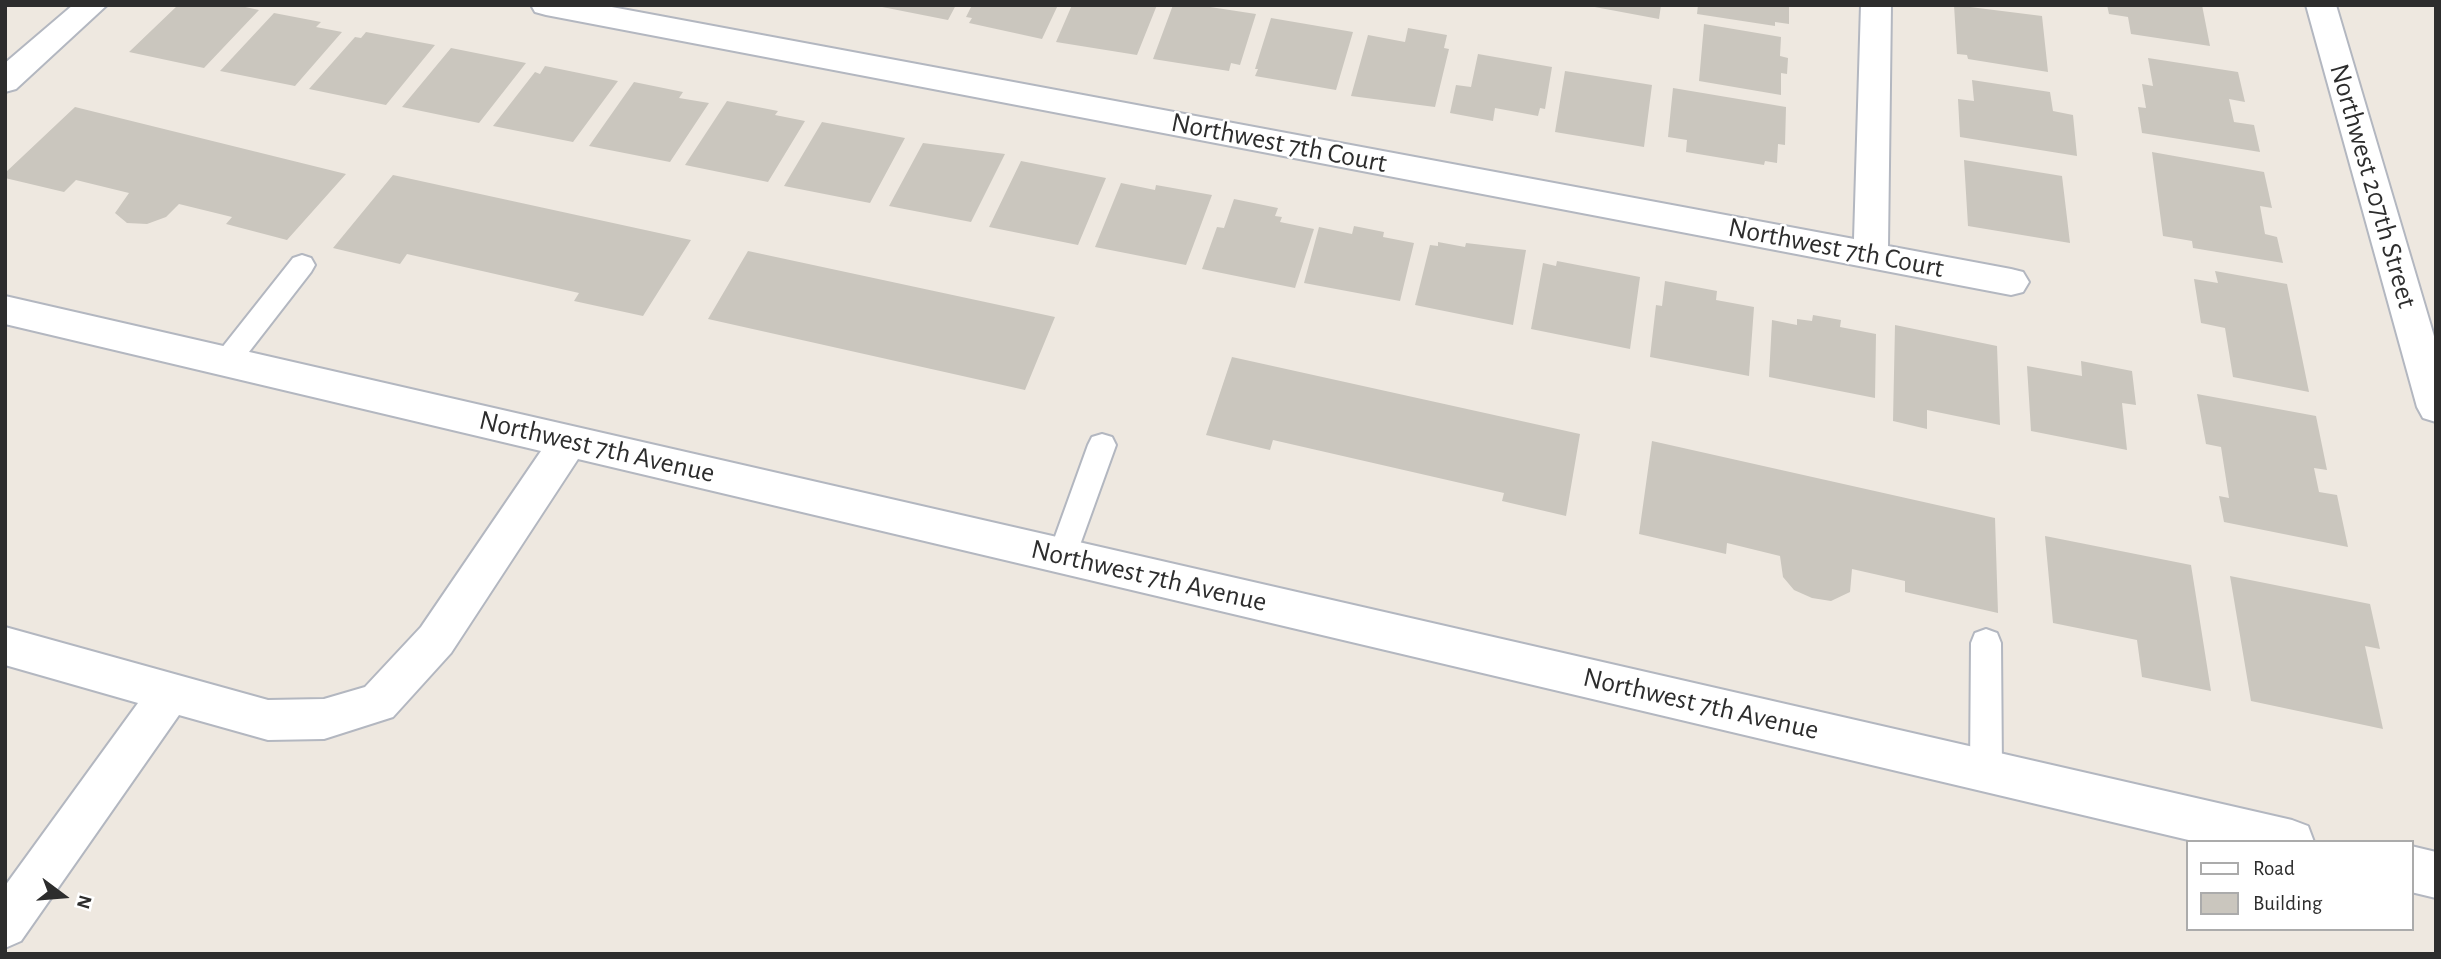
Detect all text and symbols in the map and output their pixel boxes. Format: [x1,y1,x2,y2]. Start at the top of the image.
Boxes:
street label: Northwest 207th Street [2322,60,2424,312]
street label: Northwest 7th Court [1168,106,1390,180]
street label: Northwest 7th Court [1725,211,1947,285]
street label: Northwest 7th Avenue [476,404,718,490]
street label: Northwest 7th Avenue [1028,533,1270,619]
street label: Northwest 7th Avenue [1580,661,1822,747]
legend [2186,840,2413,931]
text: Road [2253,858,2295,879]
north arrow [28,861,98,931]
text: N [73,893,95,911]
text: Building [2253,893,2322,914]

